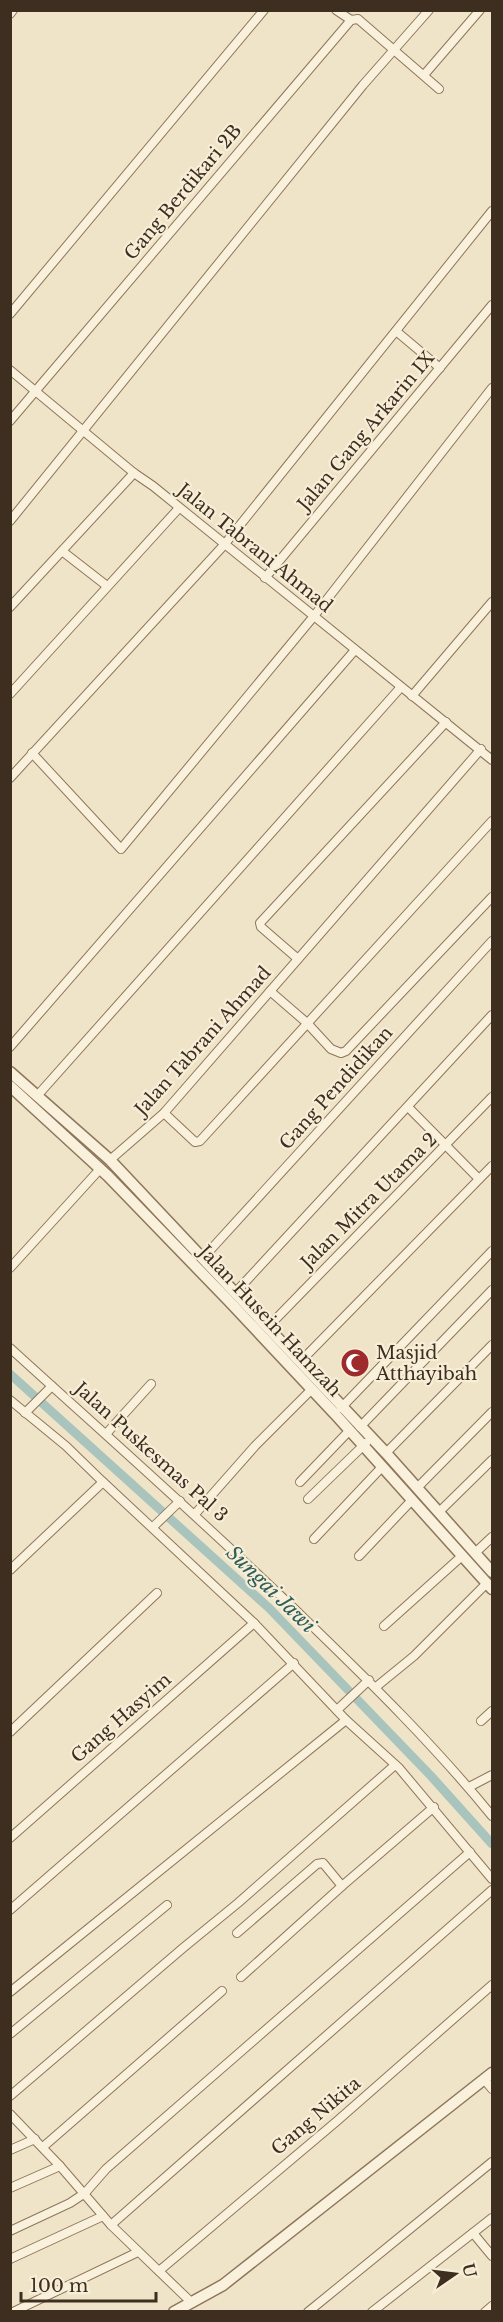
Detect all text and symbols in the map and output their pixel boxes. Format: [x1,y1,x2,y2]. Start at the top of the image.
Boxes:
street label: Gang Berdikari 2B [120,120,246,264]
street label: Jalan Gang Arkarin IX [292,347,439,517]
street label: Jalan Tabrani Ahmad [172,477,337,617]
street label: Jalan Tabrani Ahmad [129,962,276,1122]
street label: Gang Pendidikan [275,1022,397,1154]
street label: Jalan Mitra Utama 2 [295,1128,442,1275]
street label: Jalan Husein Hamzah [193,1239,346,1401]
place label: Masjid Atthayibah [375,1342,477,1385]
mosque icon: Masjid Atthayibah [339,1347,371,1379]
street label: Jalan Puskesmas Pal 3 [69,1376,232,1526]
water label: Sungai Jawi [221,1540,321,1638]
street label: Gang Hasyim [66,1669,176,1767]
street label: Gang Nikita [267,2072,365,2160]
north arrow [425,2244,485,2304]
text: U [458,2261,481,2280]
scale bar [21,2265,156,2303]
text: 100 m [30,2275,88,2297]

